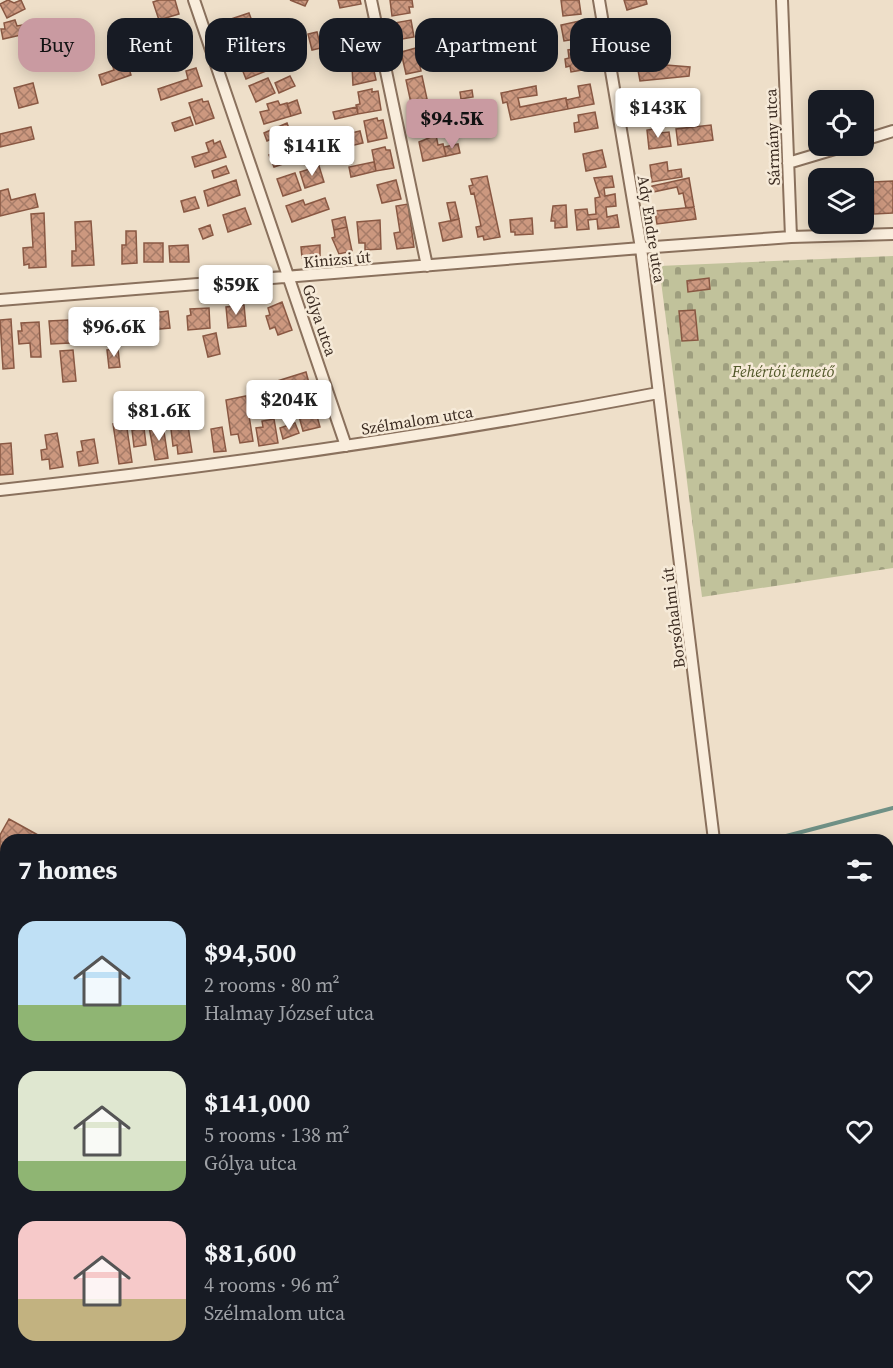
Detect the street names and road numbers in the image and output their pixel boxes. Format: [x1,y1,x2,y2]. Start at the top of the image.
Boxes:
street label: Sármány utca [759,87,785,186]
street label: Ady Endre utca [633,174,671,285]
street label: Kinizsi út [303,245,372,273]
street label: Gólya utca [297,281,343,360]
street label: Szélmalom utca [359,400,475,440]
street label: Borsóhalmi út [656,566,690,669]

